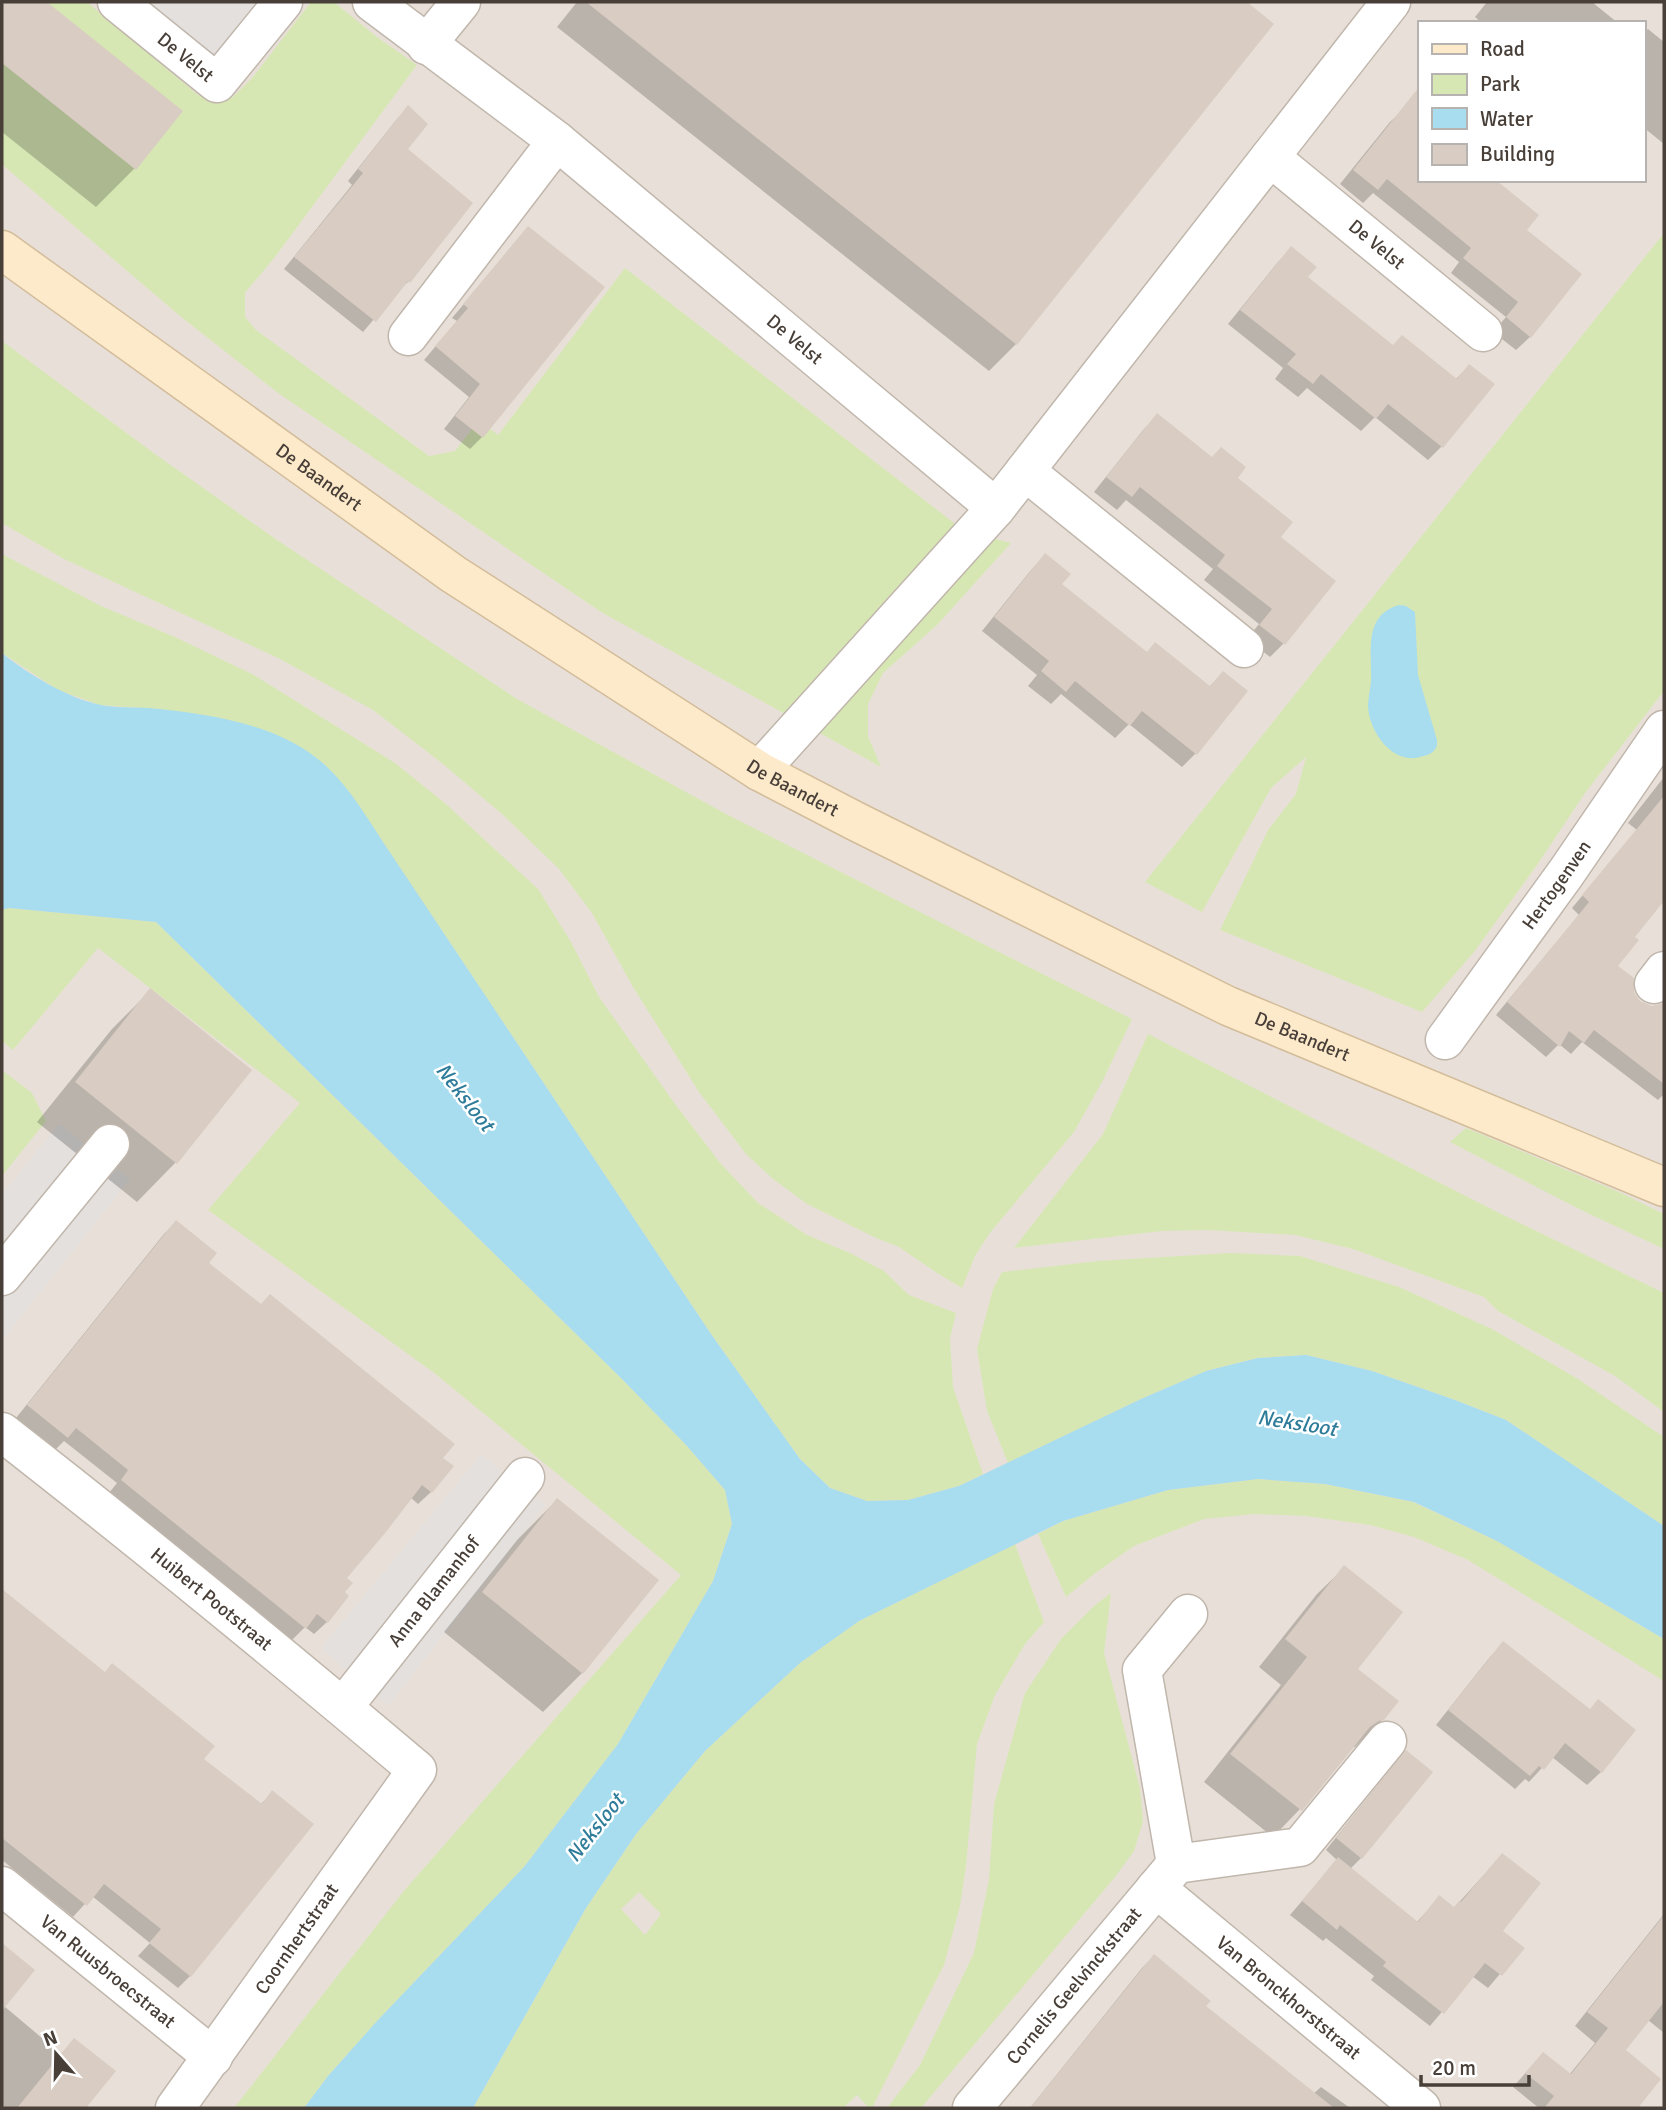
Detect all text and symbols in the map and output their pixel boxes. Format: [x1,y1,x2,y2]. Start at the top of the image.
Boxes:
legend [1418,21,1645,182]
street label: De Velst [152,27,219,88]
text: Road [1480,36,1525,62]
text: Park [1480,71,1521,97]
text: Water [1480,106,1533,132]
text: Building [1480,141,1555,167]
street label: De Velst [1343,214,1410,275]
street label: De Velst [761,309,828,370]
street label: De Baandert [271,438,367,517]
street label: De Baandert [742,754,843,823]
street label: Hertogenven [1517,836,1597,935]
street label: De Baandert [1251,1006,1354,1067]
water label: Neksloot [430,1058,501,1138]
water label: Neksloot [1256,1404,1341,1442]
street label: Anna Blamanhof [383,1530,486,1652]
street label: Huibert Pootstraat [146,1543,277,1656]
water label: Neksloot [560,1787,631,1867]
street label: Coornhertstraat [250,1879,344,1999]
street label: Cornelis Geelvinckstraat [1001,1902,1147,2070]
street label: Van Ruusbroecstraat [35,1910,180,2034]
street label: Van Bronckhorststraat [1211,1931,1366,2065]
north arrow [21,2019,91,2089]
text: N [40,2025,61,2053]
scale bar [1421,2044,1530,2088]
text: 20 m [1432,2055,1476,2081]

